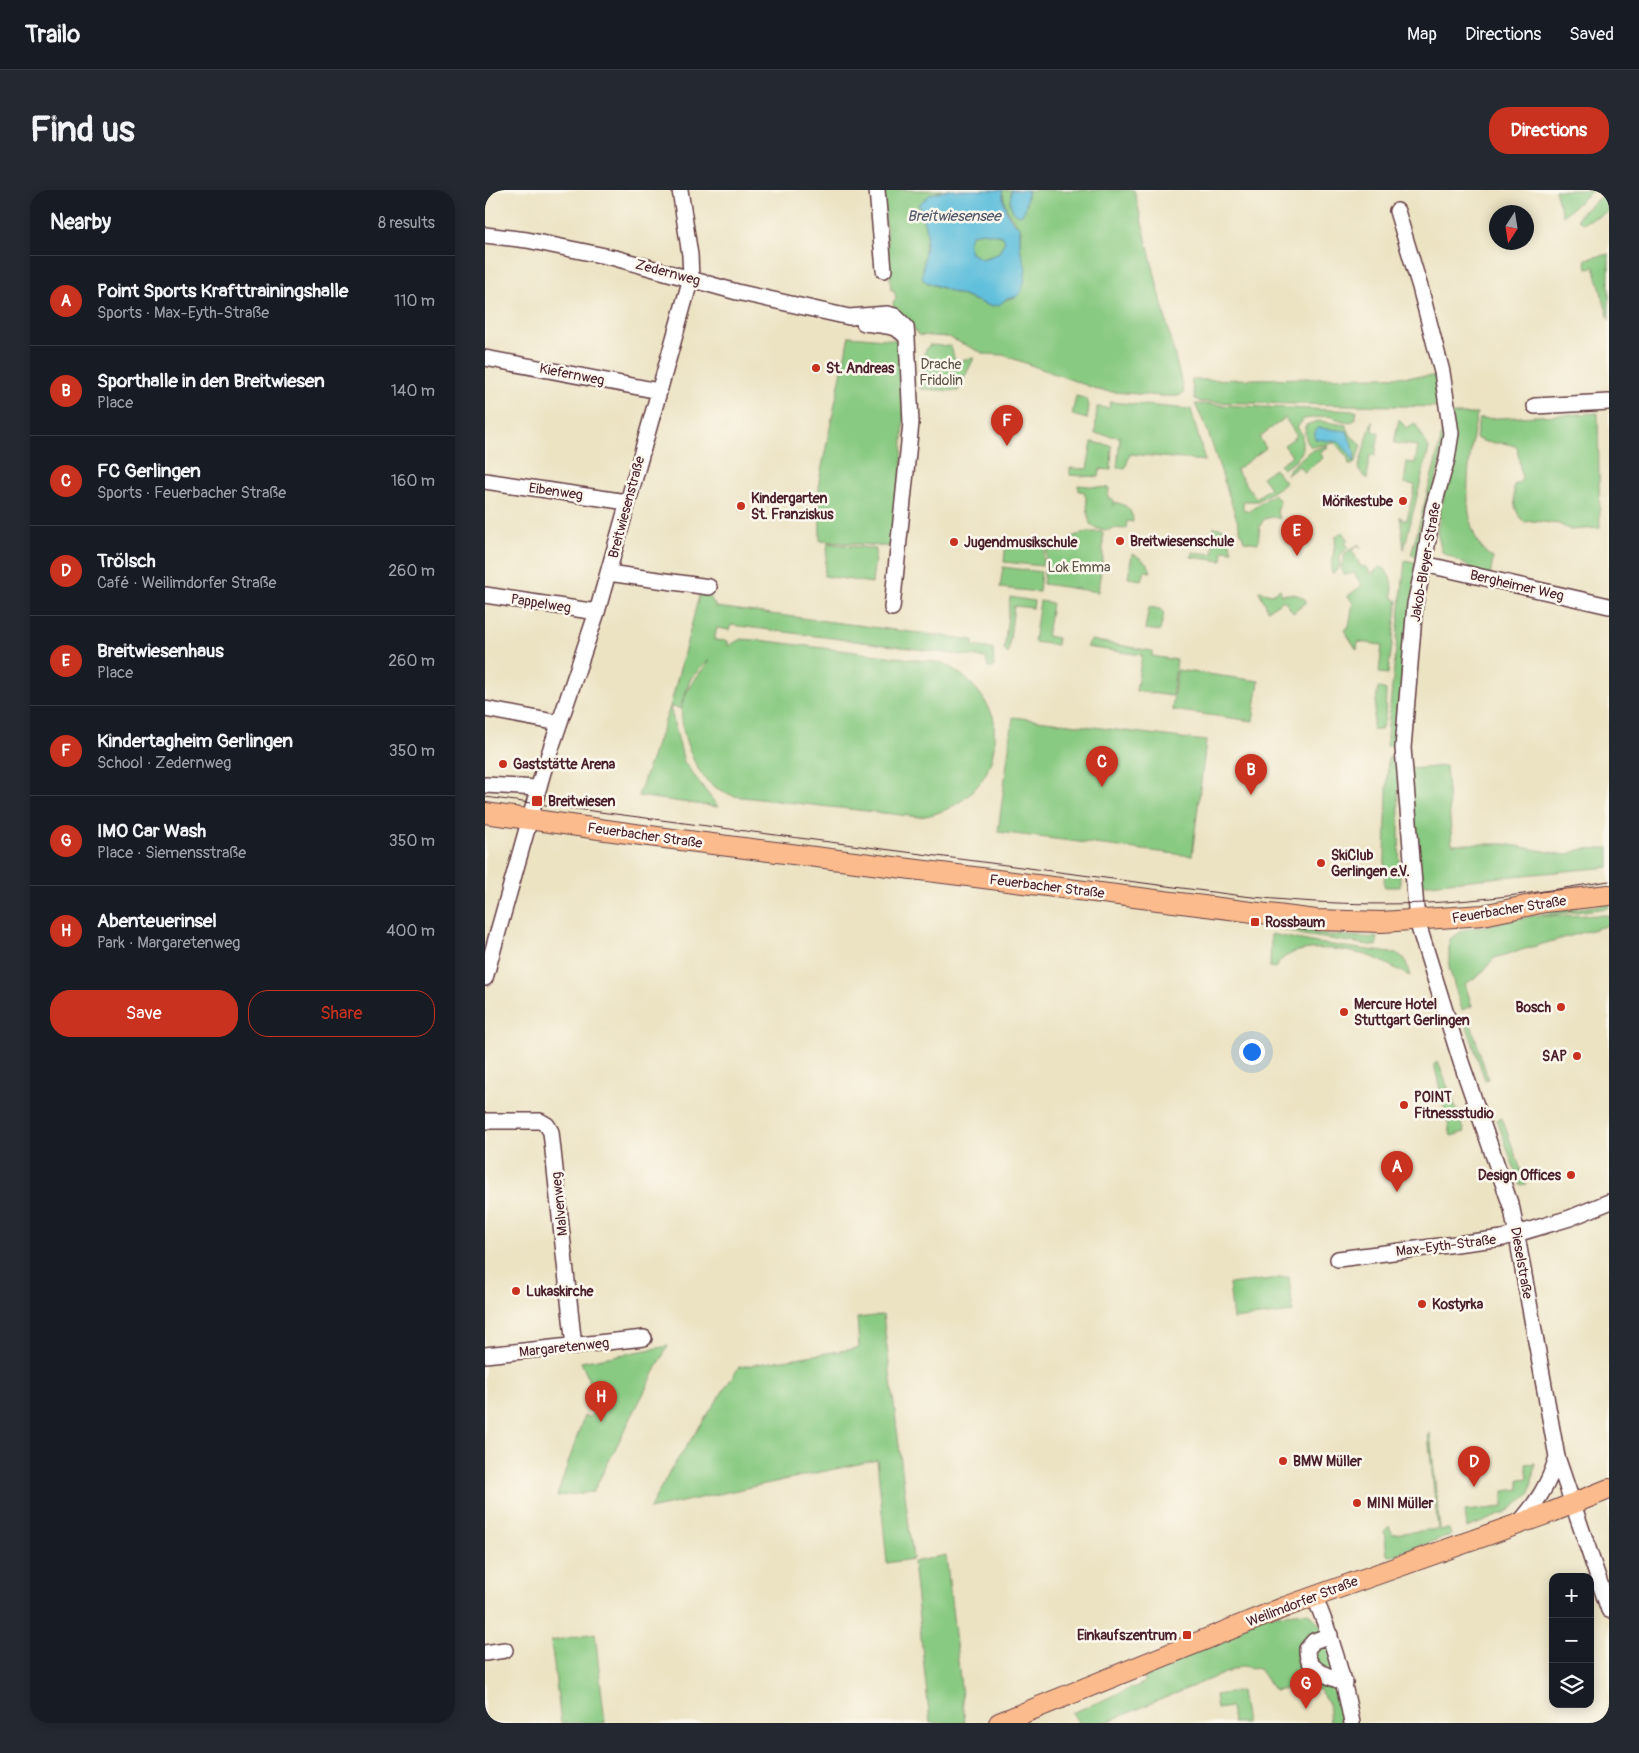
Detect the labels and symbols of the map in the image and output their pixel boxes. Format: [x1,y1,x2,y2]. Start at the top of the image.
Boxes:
north arrow [1489,205,1534,250]
water label: Breitwiesensee [907,207,1002,226]
street label: Zedernweg [633,256,702,289]
park label: Drache Fridolin [919,356,963,389]
street label: Kiefernweg [538,360,606,389]
place label: St. Andreas [826,360,895,377]
marker: St. Andreas [810,362,822,374]
pin: F [991,405,1023,446]
street label: Breitwiesenstraße [605,454,648,560]
street label: Eibenweg [528,479,584,504]
place label: Kindergarten St. Franziskus [751,490,834,523]
place label: Mörikestube [1322,493,1394,510]
marker: Mörikestube [1397,495,1409,507]
marker: Kindergarten St. Franziskus [735,500,747,512]
street label: Jakob-Bleyer-Straße [1407,501,1444,623]
pin: E [1281,515,1313,556]
place label: Breitwiesenschule [1130,533,1235,550]
place label: Jugendmusikschule [964,534,1079,551]
marker: Breitwiesenschule [1114,535,1126,547]
marker: Jugendmusikschule [948,536,960,548]
park label: Lok Emma [1048,559,1110,576]
street label: Bergheimer Weg [1468,566,1566,605]
street label: Pappelweg [510,590,572,617]
pin: C [1086,746,1118,787]
pin: B [1235,754,1267,795]
place label: Gaststätte Arena [513,756,616,773]
marker: Gaststätte Arena [497,758,509,770]
place label: Breitwiesen [548,793,615,810]
marker: Breitwiesen [530,794,544,808]
street label: Feuerbacher Straße [586,819,703,852]
place label: SkiClub Gerlingen e.V. [1331,847,1410,880]
marker: SkiClub Gerlingen e.V. [1315,857,1327,869]
street label: Feuerbacher Straße [988,871,1105,902]
street label: Feuerbacher Straße [1451,892,1568,927]
place label: Rossbaum [1265,914,1326,931]
marker: Rossbaum [1249,916,1261,928]
place label: Mercure Hotel Stuttgart Gerlingen [1354,996,1470,1029]
place label: Bosch [1516,999,1551,1016]
marker: Bosch [1555,1001,1567,1013]
marker: Mercure Hotel Stuttgart Gerlingen [1338,1006,1350,1018]
your location [1239,1039,1265,1065]
place label: SAP [1542,1048,1567,1065]
marker: SAP [1571,1050,1583,1062]
place label: POINT Fitnessstudio [1414,1089,1494,1122]
marker: POINT Fitnessstudio [1398,1099,1410,1111]
pin: A [1381,1151,1413,1192]
place label: Design Offices [1478,1167,1562,1184]
marker: Design Offices [1565,1169,1577,1181]
street label: Malvenweg [548,1171,571,1237]
street label: Dieselstraße [1507,1226,1536,1300]
street label: Max-Eyth-Straße [1395,1231,1497,1260]
place label: Lukaskirche [526,1283,595,1300]
marker: Lukaskirche [510,1285,522,1297]
place label: Kostyrka [1432,1296,1484,1313]
marker: Kostyrka [1416,1298,1428,1310]
street label: Margaretenweg [518,1334,610,1361]
pin: H [585,1381,617,1422]
pin: D [1458,1446,1490,1487]
place label: BMW Müller [1293,1453,1363,1470]
marker: BMW Müller [1277,1455,1289,1467]
place label: MINI Müller [1367,1495,1434,1512]
marker: MINI Müller [1351,1497,1363,1509]
street label: Weilimdorfer Straße [1244,1572,1360,1631]
place label: Einkaufszentrum [1077,1627,1178,1644]
marker: Einkaufszentrum [1181,1629,1193,1641]
pin: G [1290,1668,1322,1709]

